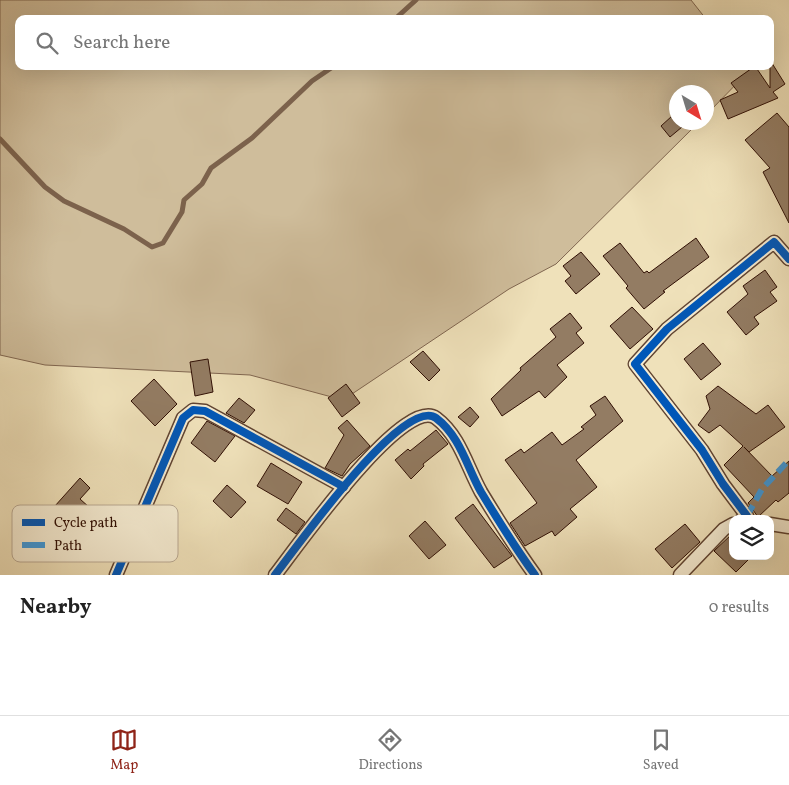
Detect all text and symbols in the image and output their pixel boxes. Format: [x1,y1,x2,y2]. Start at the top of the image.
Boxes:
search box [15,15,774,70]
icon: search [33,29,61,57]
text: Search here [73,30,170,56]
north arrow [669,85,714,130]
legend [12,505,178,562]
text: Cycle path [54,514,118,533]
map controls [729,515,774,560]
button: layers [729,515,774,560]
text: Path [54,537,82,556]
text: Nearby [20,593,91,622]
text: 0 results [709,597,769,619]
tab: Map [110,726,138,775]
tab: Directions [358,726,423,775]
tab: Saved [643,726,679,775]

